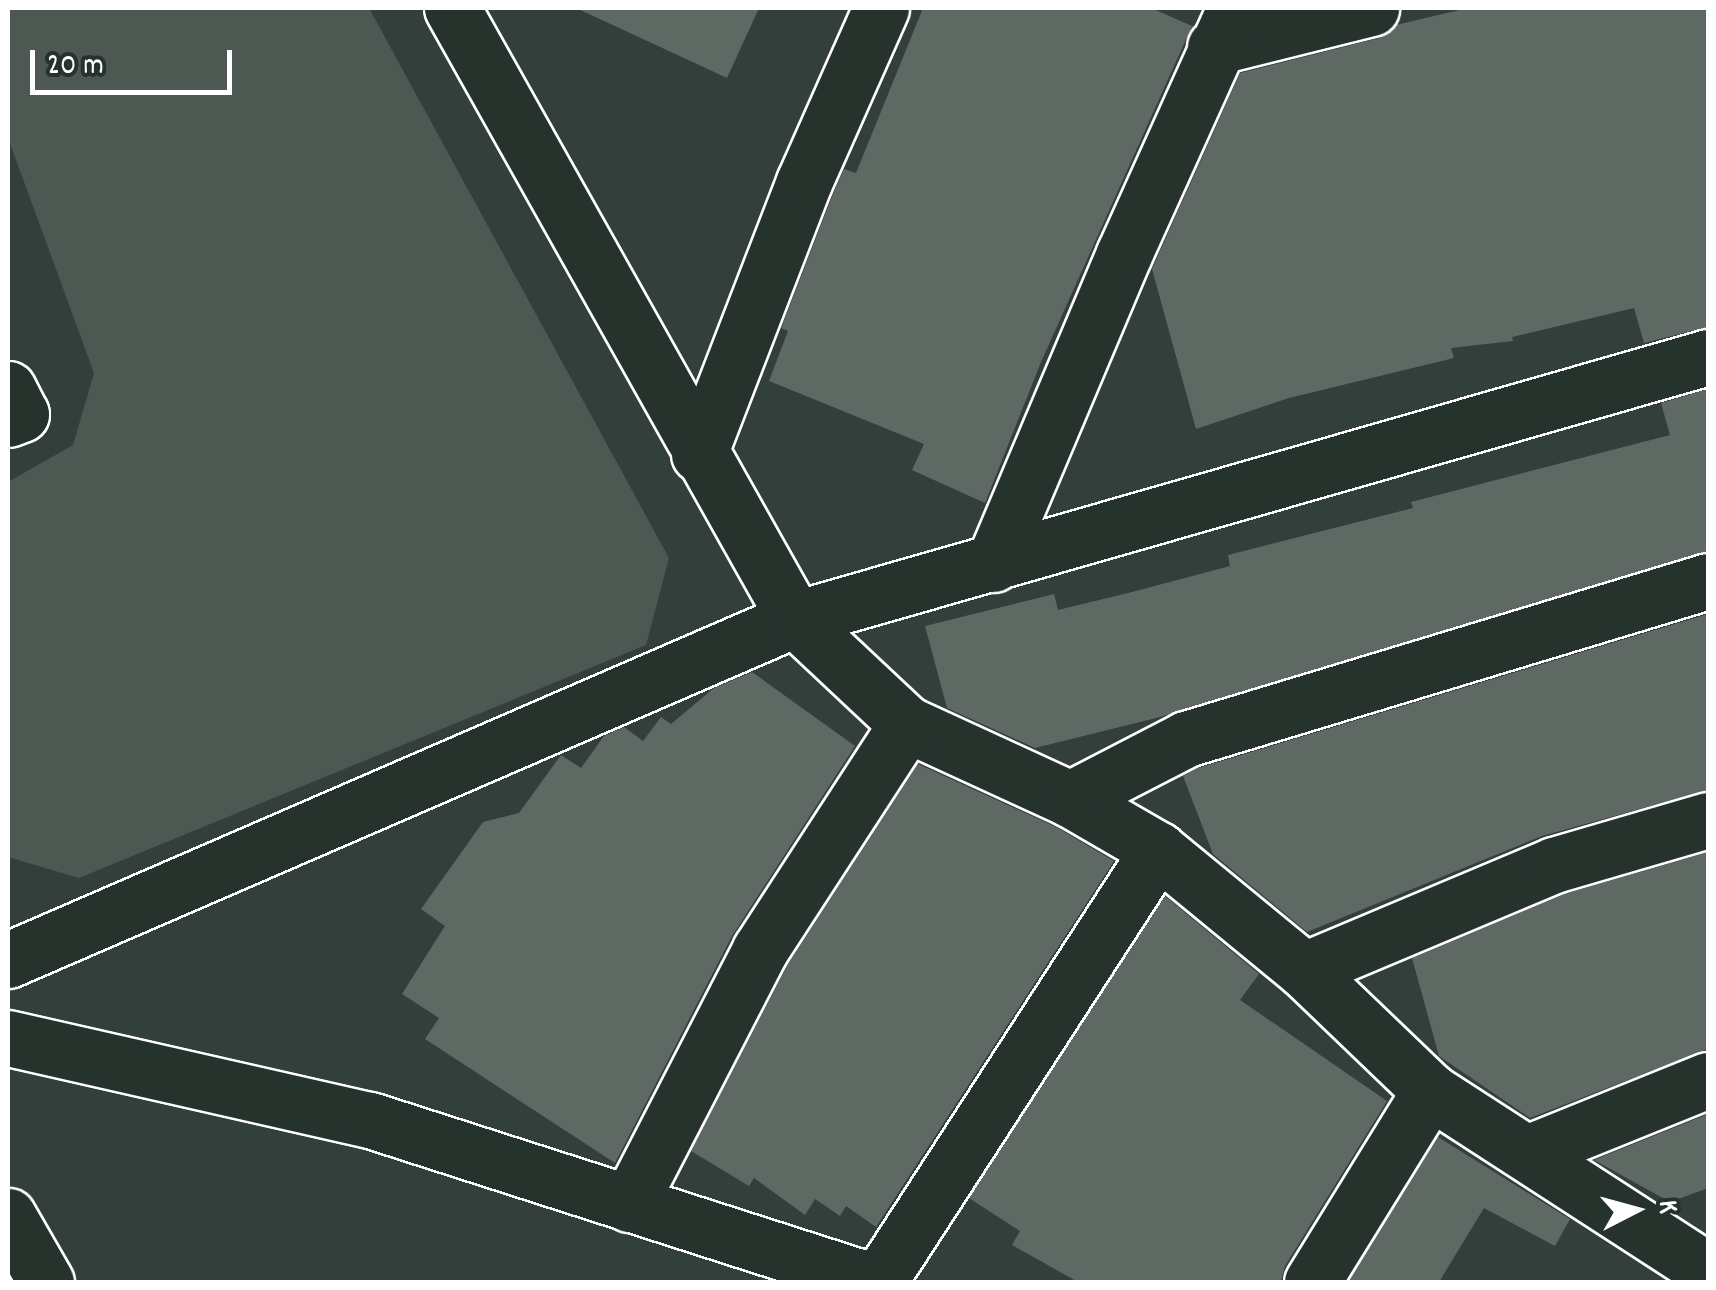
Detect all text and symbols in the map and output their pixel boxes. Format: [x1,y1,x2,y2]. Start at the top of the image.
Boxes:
scale bar [35,30,238,92]
text: 20 m [47,46,104,89]
north arrow [1586,1160,1686,1260]
text: K [1645,1198,1686,1215]

